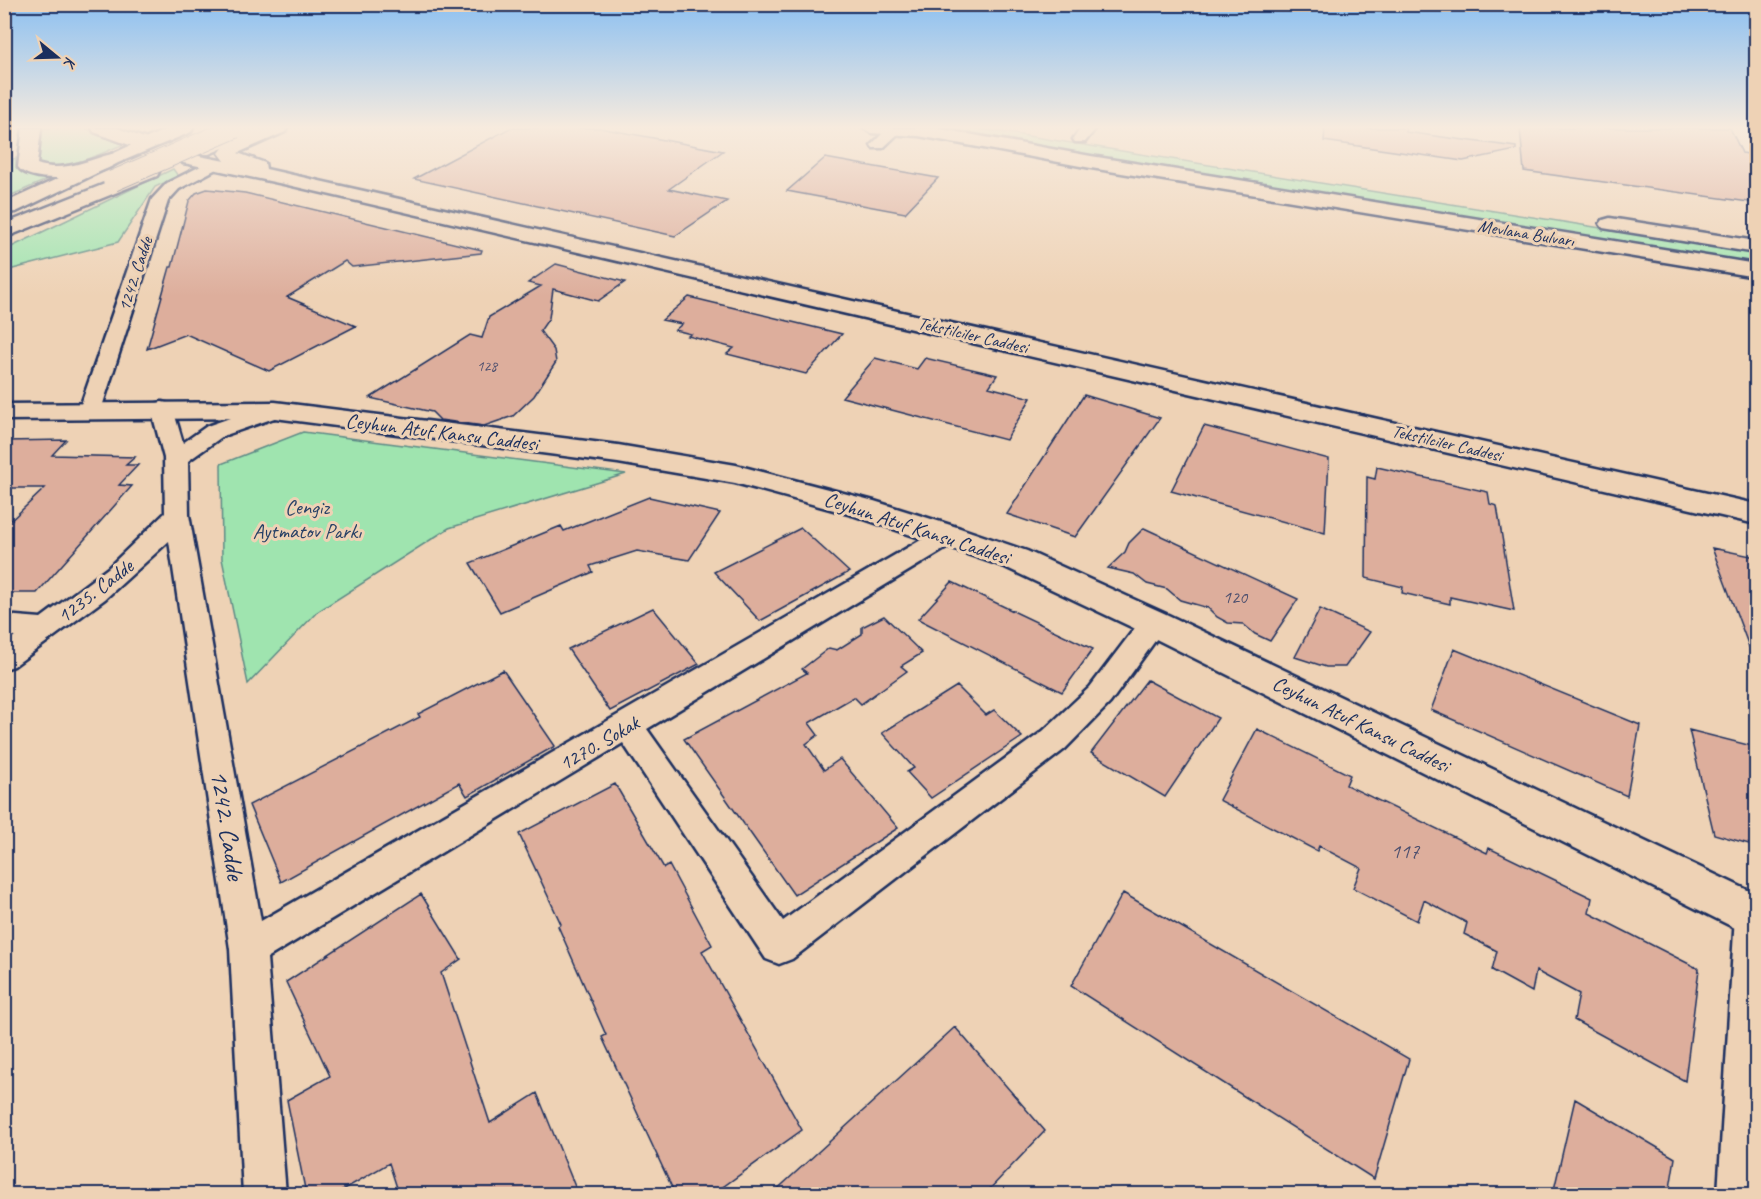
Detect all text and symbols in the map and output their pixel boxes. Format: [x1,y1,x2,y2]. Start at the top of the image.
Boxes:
north arrow [27,27,87,87]
text: K [58,54,81,72]
street label: Mevlana Bulvarı [1476,215,1576,252]
street label: 1242. Cadde [113,233,158,314]
street label: Tekstilciler Caddesi [916,312,1033,359]
house number: 128 [477,357,498,376]
street label: Ceyhun Atuf Kansu Caddesi [344,407,543,457]
street label: Tekstilciler Caddesi [1390,420,1507,467]
street label: Ceyhun Atuf Kansu Caddesi [821,486,1016,571]
park label: Cengiz Aytmatov Parkı [253,494,362,544]
street label: 1235. Cadde [52,552,139,629]
house number: 120 [1223,586,1249,608]
street label: Ceyhun Atuf Kansu Caddesi [1268,670,1456,779]
street label: 1270. Sokak [554,709,645,776]
street label: 1242. Cadde [203,768,253,884]
house number: 117 [1391,838,1421,864]

